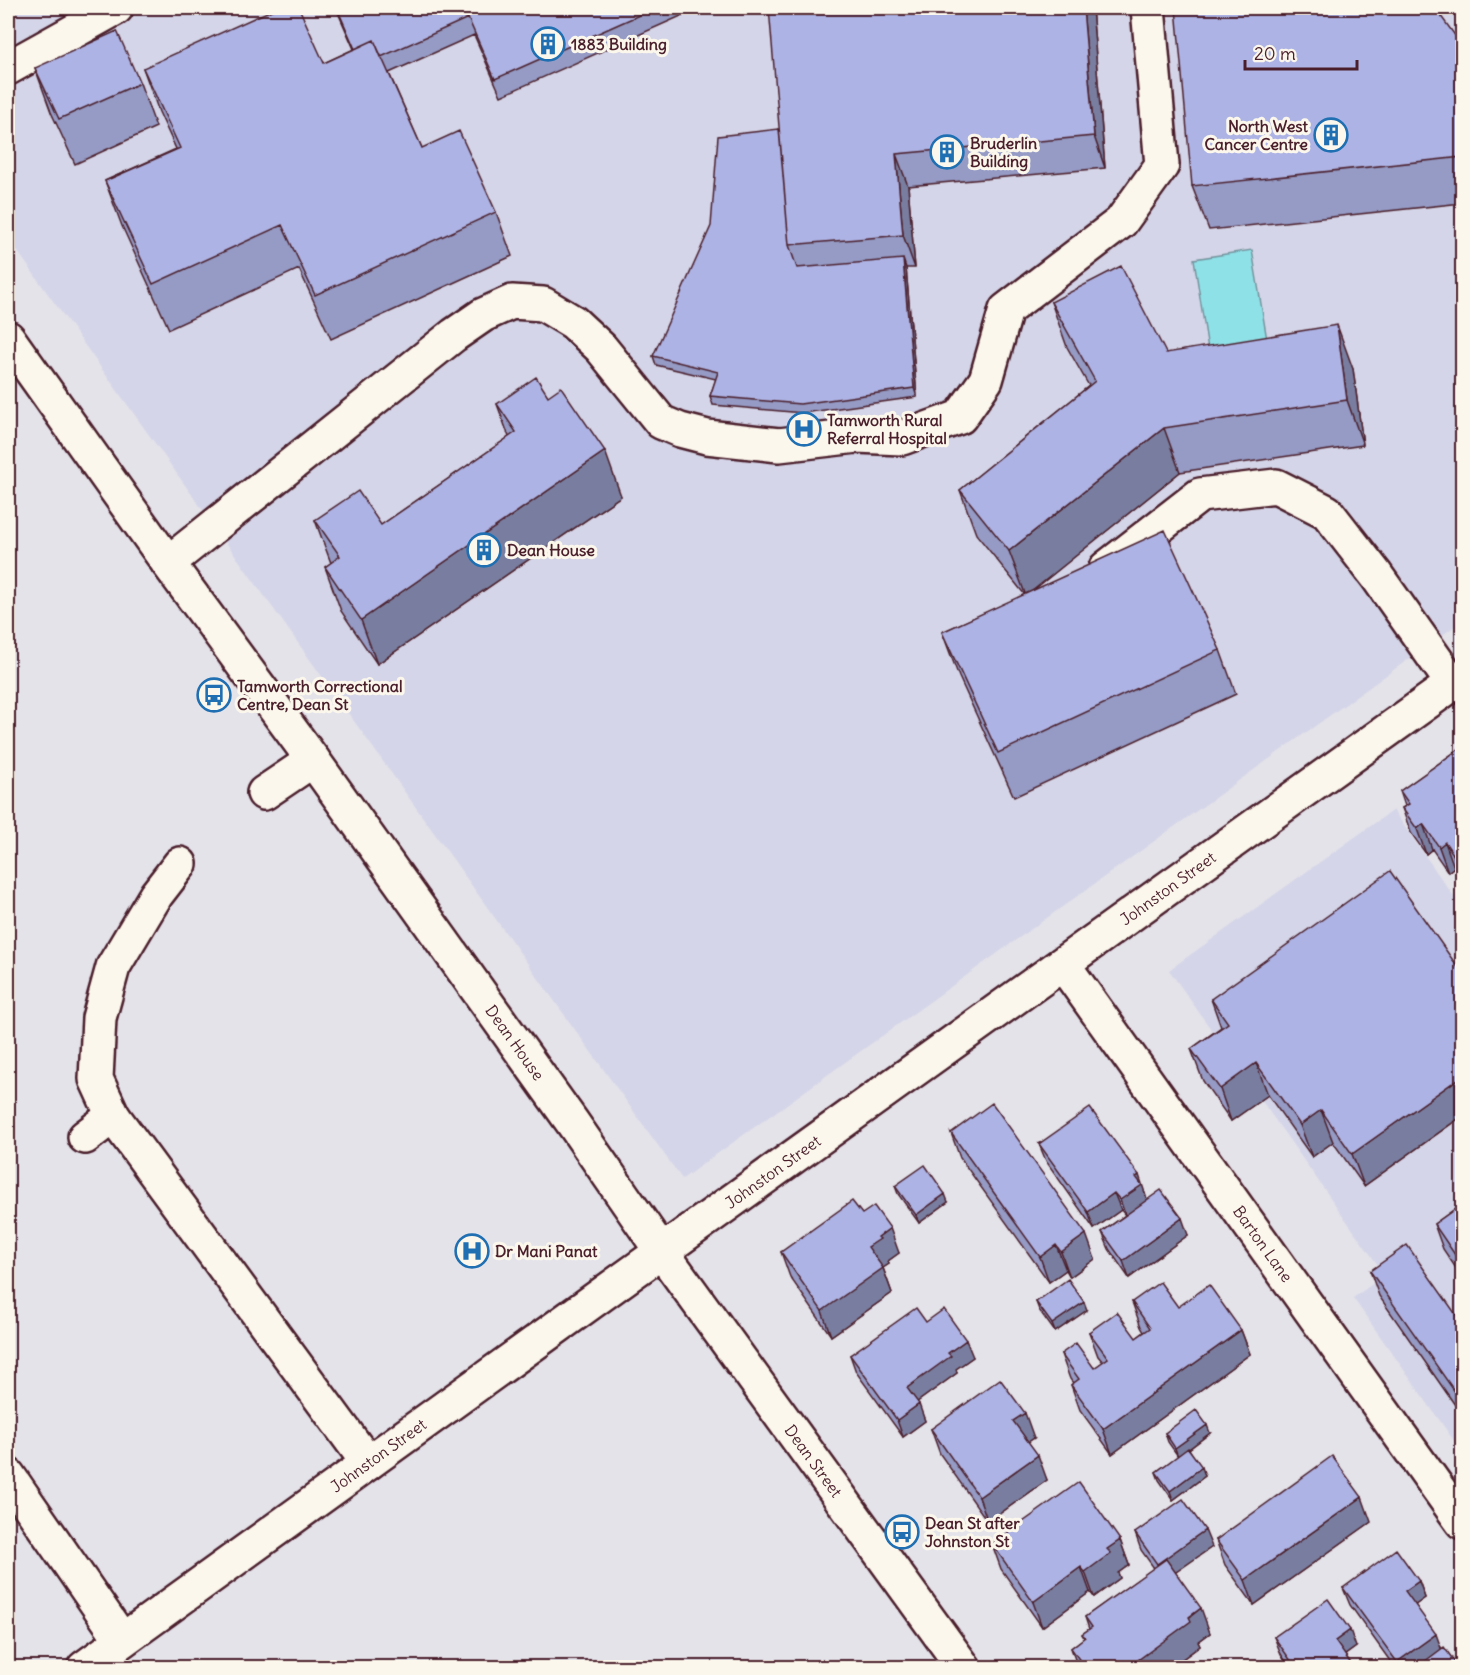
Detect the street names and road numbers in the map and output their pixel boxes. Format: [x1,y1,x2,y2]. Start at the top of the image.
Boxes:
street label: Johnston Street [1116,847,1220,929]
street label: Dean House [481,1001,549,1084]
street label: Johnston Street [721,1130,825,1213]
street label: Barton Lane [1229,1202,1297,1286]
street label: Johnston Street [326,1414,430,1497]
street label: Dean Street [781,1421,847,1502]

